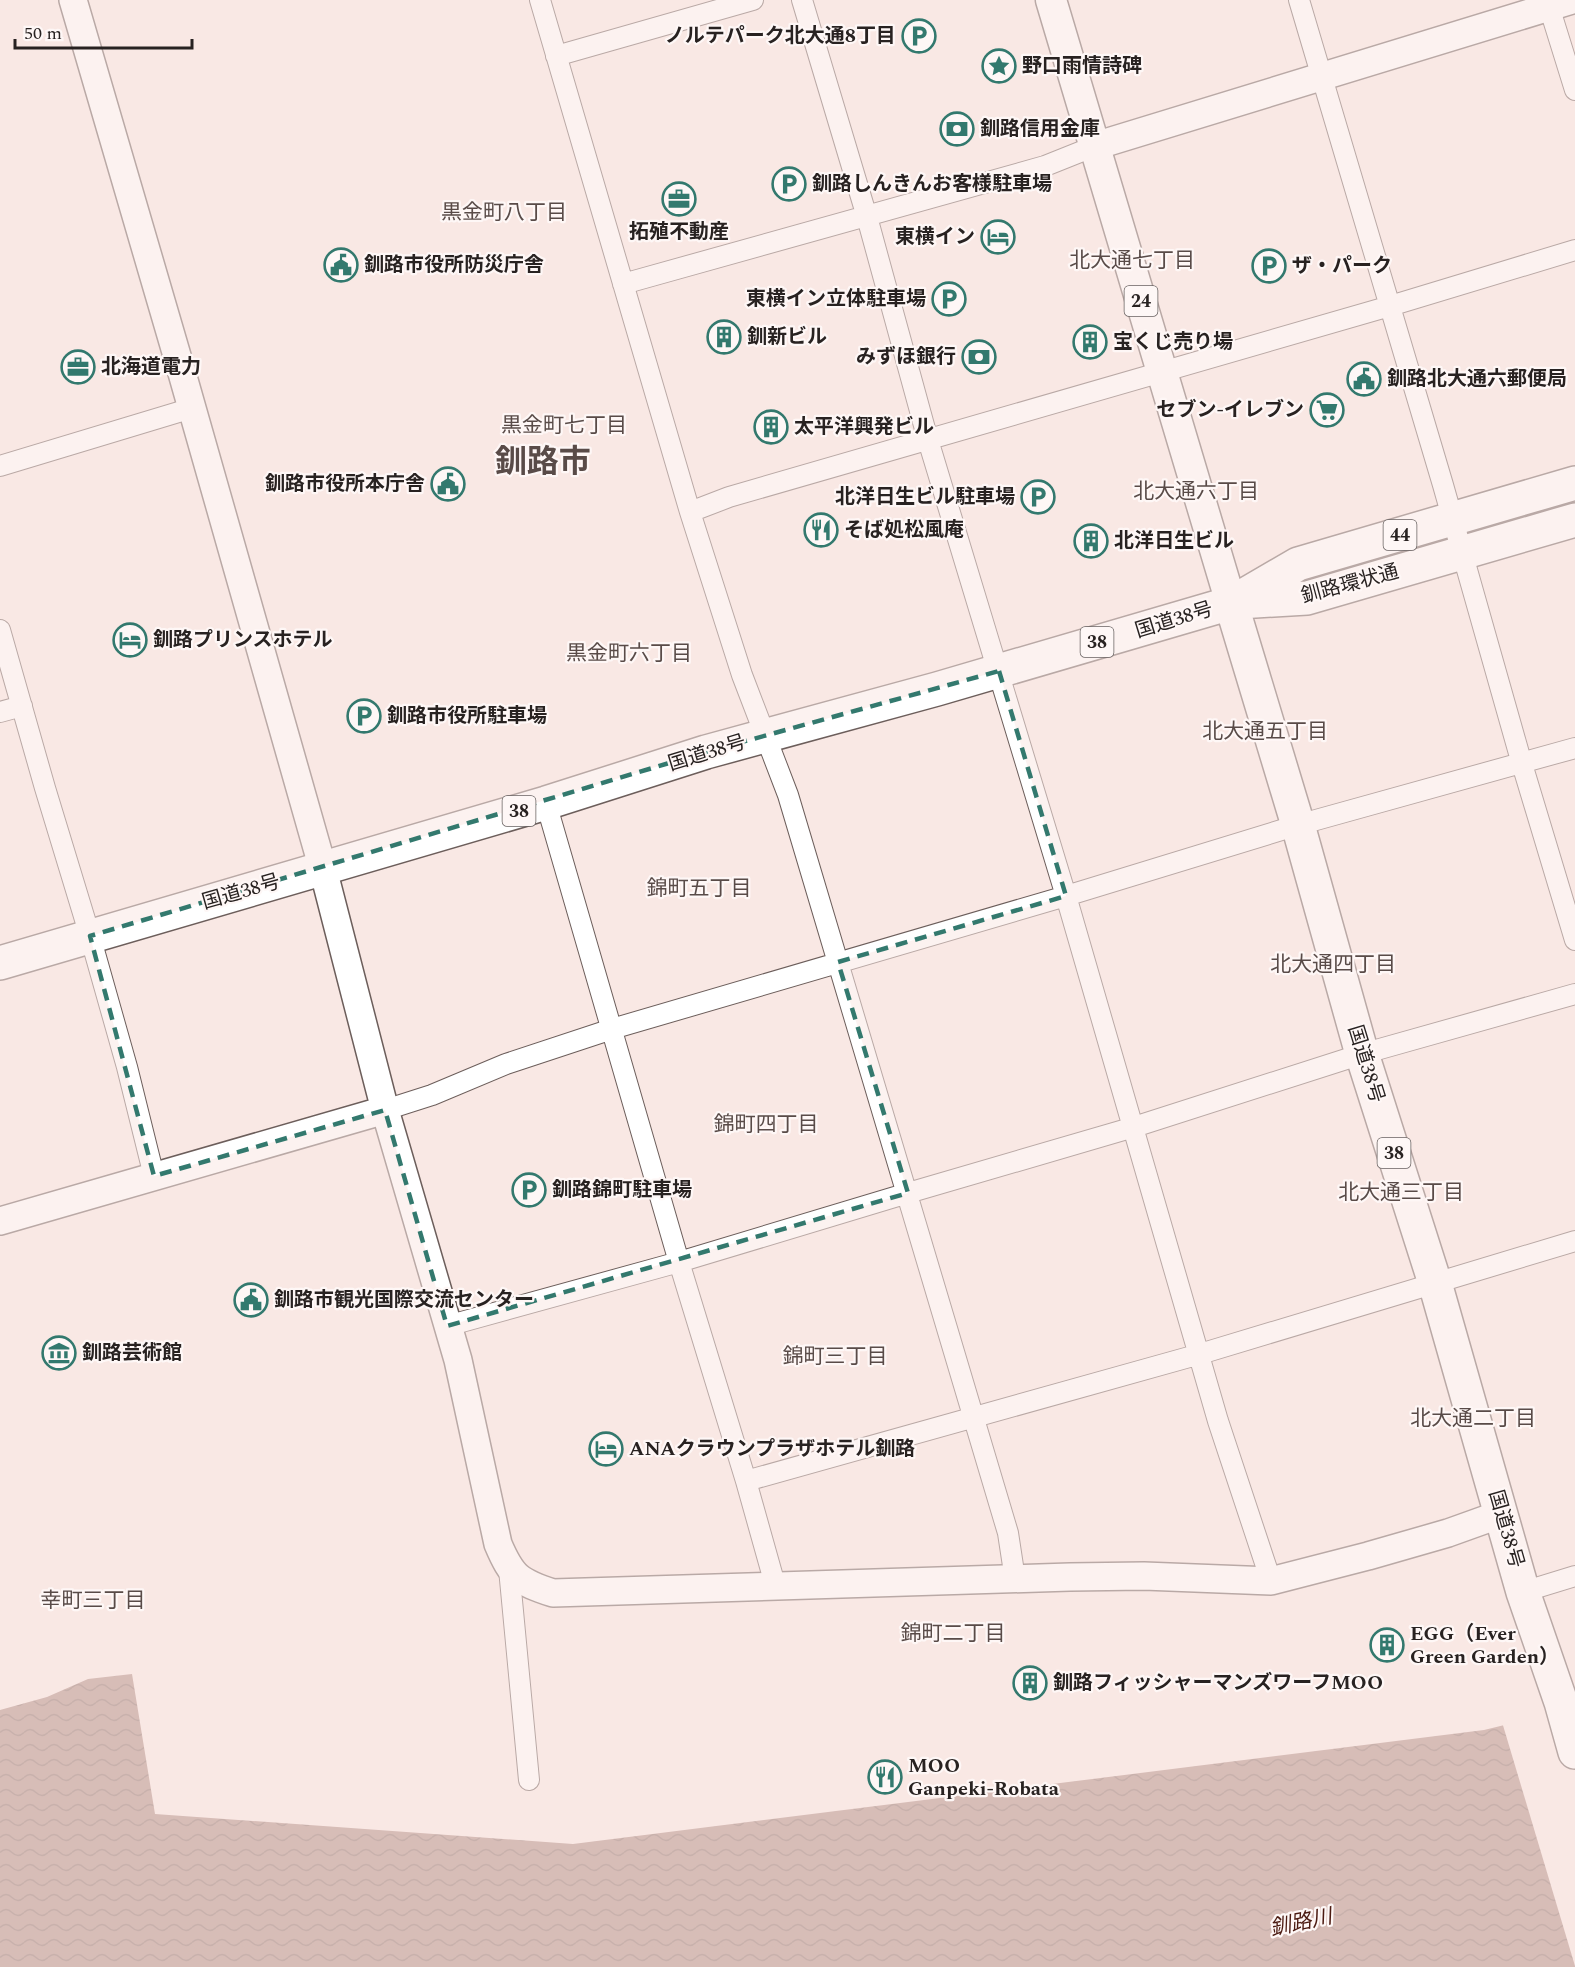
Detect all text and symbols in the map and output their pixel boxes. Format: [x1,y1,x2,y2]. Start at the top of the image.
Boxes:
scale bar [15,12,192,50]
parking icon: ノルテパーク北大通8丁目 [901,18,937,54]
text: 50 m [24,20,62,47]
place label: ノルテパーク北大通8丁目 [665,21,896,51]
place icon: 野口雨情詩碑 [981,48,1017,84]
place label: 野口雨情詩碑 [1022,51,1142,81]
bank icon: 釧路信用金庫 [939,111,975,147]
place label: 釧路信用金庫 [980,114,1100,144]
parking icon: 釧路しんきんお客様駐車場 [771,166,807,202]
place label: 釧路しんきんお客様駐車場 [812,169,1052,199]
office icon: 拓殖不動産 [661,181,697,217]
district label: 黒金町八丁目 [441,197,567,229]
place label: 拓殖不動産 [629,217,729,247]
hotel icon: 東横イン [980,219,1016,255]
place label: 東横イン [895,222,975,252]
district label: 北大通七丁目 [1069,245,1195,277]
public building icon: 釧路市役所防災庁舎 [323,247,359,283]
parking icon: ザ・パーク [1251,248,1287,284]
place label: 釧路市役所防災庁舎 [364,250,544,280]
place label: ザ・パーク [1292,251,1392,281]
parking icon: 東横イン立体駐車場 [931,281,967,317]
place label: 東横イン立体駐車場 [746,284,926,314]
road number: 24 [1124,286,1158,316]
building icon: 釧新ビル [706,319,742,355]
place label: 釧新ビル [747,322,827,352]
building icon: 宝くじ売り場 [1072,324,1108,360]
place label: 宝くじ売り場 [1113,327,1233,357]
bank icon: みずほ銀行 [961,339,997,375]
place label: みずほ銀行 [856,342,956,372]
office icon: 北海道電力 [60,349,96,385]
place label: 北海道電力 [101,352,201,382]
public building icon: 釧路北大通六郵便局 [1346,361,1382,397]
place label: 釧路北大通六郵便局 [1387,364,1567,394]
supermarket icon: セブン-イレブン [1309,392,1345,428]
place label: セブン-イレブン [1157,395,1304,425]
building icon: 太平洋興発ビル [753,409,789,445]
district label: 黒金町七丁目 [501,410,627,442]
place label: 太平洋興発ビル [794,412,934,442]
district label: 釧路市 [495,438,591,487]
public building icon: 釧路市役所本庁舎 [430,466,466,502]
place label: 釧路市役所本庁舎 [265,469,425,499]
district label: 北大通六丁目 [1133,476,1259,508]
parking icon: 北洋日生ビル駐車場 [1020,479,1056,515]
place label: 北洋日生ビル駐車場 [835,482,1015,512]
restaurant icon: そば処松風庵 [803,512,839,548]
place label: そば処松風庵 [844,515,964,545]
road number: 44 [1384,520,1416,550]
building icon: 北洋日生ビル [1073,523,1109,559]
place label: 北洋日生ビル [1114,526,1234,556]
street label: 釧路環状通 [1298,557,1402,611]
street label: 国道38号 [1131,594,1217,646]
hotel icon: 釧路プリンスホテル [112,622,148,658]
place label: 釧路プリンスホテル [153,625,333,655]
road number: 38 [1080,627,1114,657]
district label: 黒金町六丁目 [566,638,692,670]
parking icon: 釧路市役所駐車場 [346,698,382,734]
place label: 釧路市役所駐車場 [387,701,547,731]
district label: 北大通五丁目 [1202,716,1328,748]
street label: 国道38号 [664,727,750,779]
road number: 38 [502,796,536,826]
street label: 国道38号 [198,867,284,917]
district label: 錦町五丁目 [647,873,752,905]
district label: 北大通四丁目 [1270,949,1396,981]
street label: 国道38号 [1340,1021,1392,1107]
district label: 錦町四丁目 [714,1109,819,1141]
road number: 38 [1378,1138,1410,1168]
parking icon: 釧路錦町駐車場 [511,1172,547,1208]
place label: 釧路錦町駐車場 [552,1175,692,1205]
district label: 北大通三丁目 [1338,1177,1464,1209]
public building icon: 釧路市観光国際交流センター [233,1282,269,1318]
place label: 釧路市観光国際交流センター [274,1285,534,1315]
museum icon: 釧路芸術館 [41,1335,77,1371]
place label: 釧路芸術館 [82,1338,182,1368]
district label: 錦町三丁目 [783,1341,888,1373]
district label: 北大通二丁目 [1410,1403,1536,1435]
hotel icon: ANAクラウンプラザホテル釧路 [588,1431,624,1467]
place label: ANAクラウンプラザホテル釧路 [629,1434,915,1464]
street label: 国道38号 [1481,1486,1531,1572]
district label: 幸町三丁目 [41,1585,146,1617]
district label: 錦町二丁目 [901,1618,1006,1650]
place label: EGG（Ever Green Garden） [1410,1619,1559,1672]
building icon: EGG（Ever Green Garden） [1369,1627,1405,1663]
building icon: 釧路フィッシャーマンズワーフMOO [1012,1665,1048,1701]
place label: 釧路フィッシャーマンズワーフMOO [1053,1668,1383,1698]
place label: MOO Ganpeki-Robata [908,1751,1060,1804]
restaurant icon: MOO Ganpeki-Robata [867,1759,903,1795]
water label: 釧路川 [1267,1900,1337,1945]

